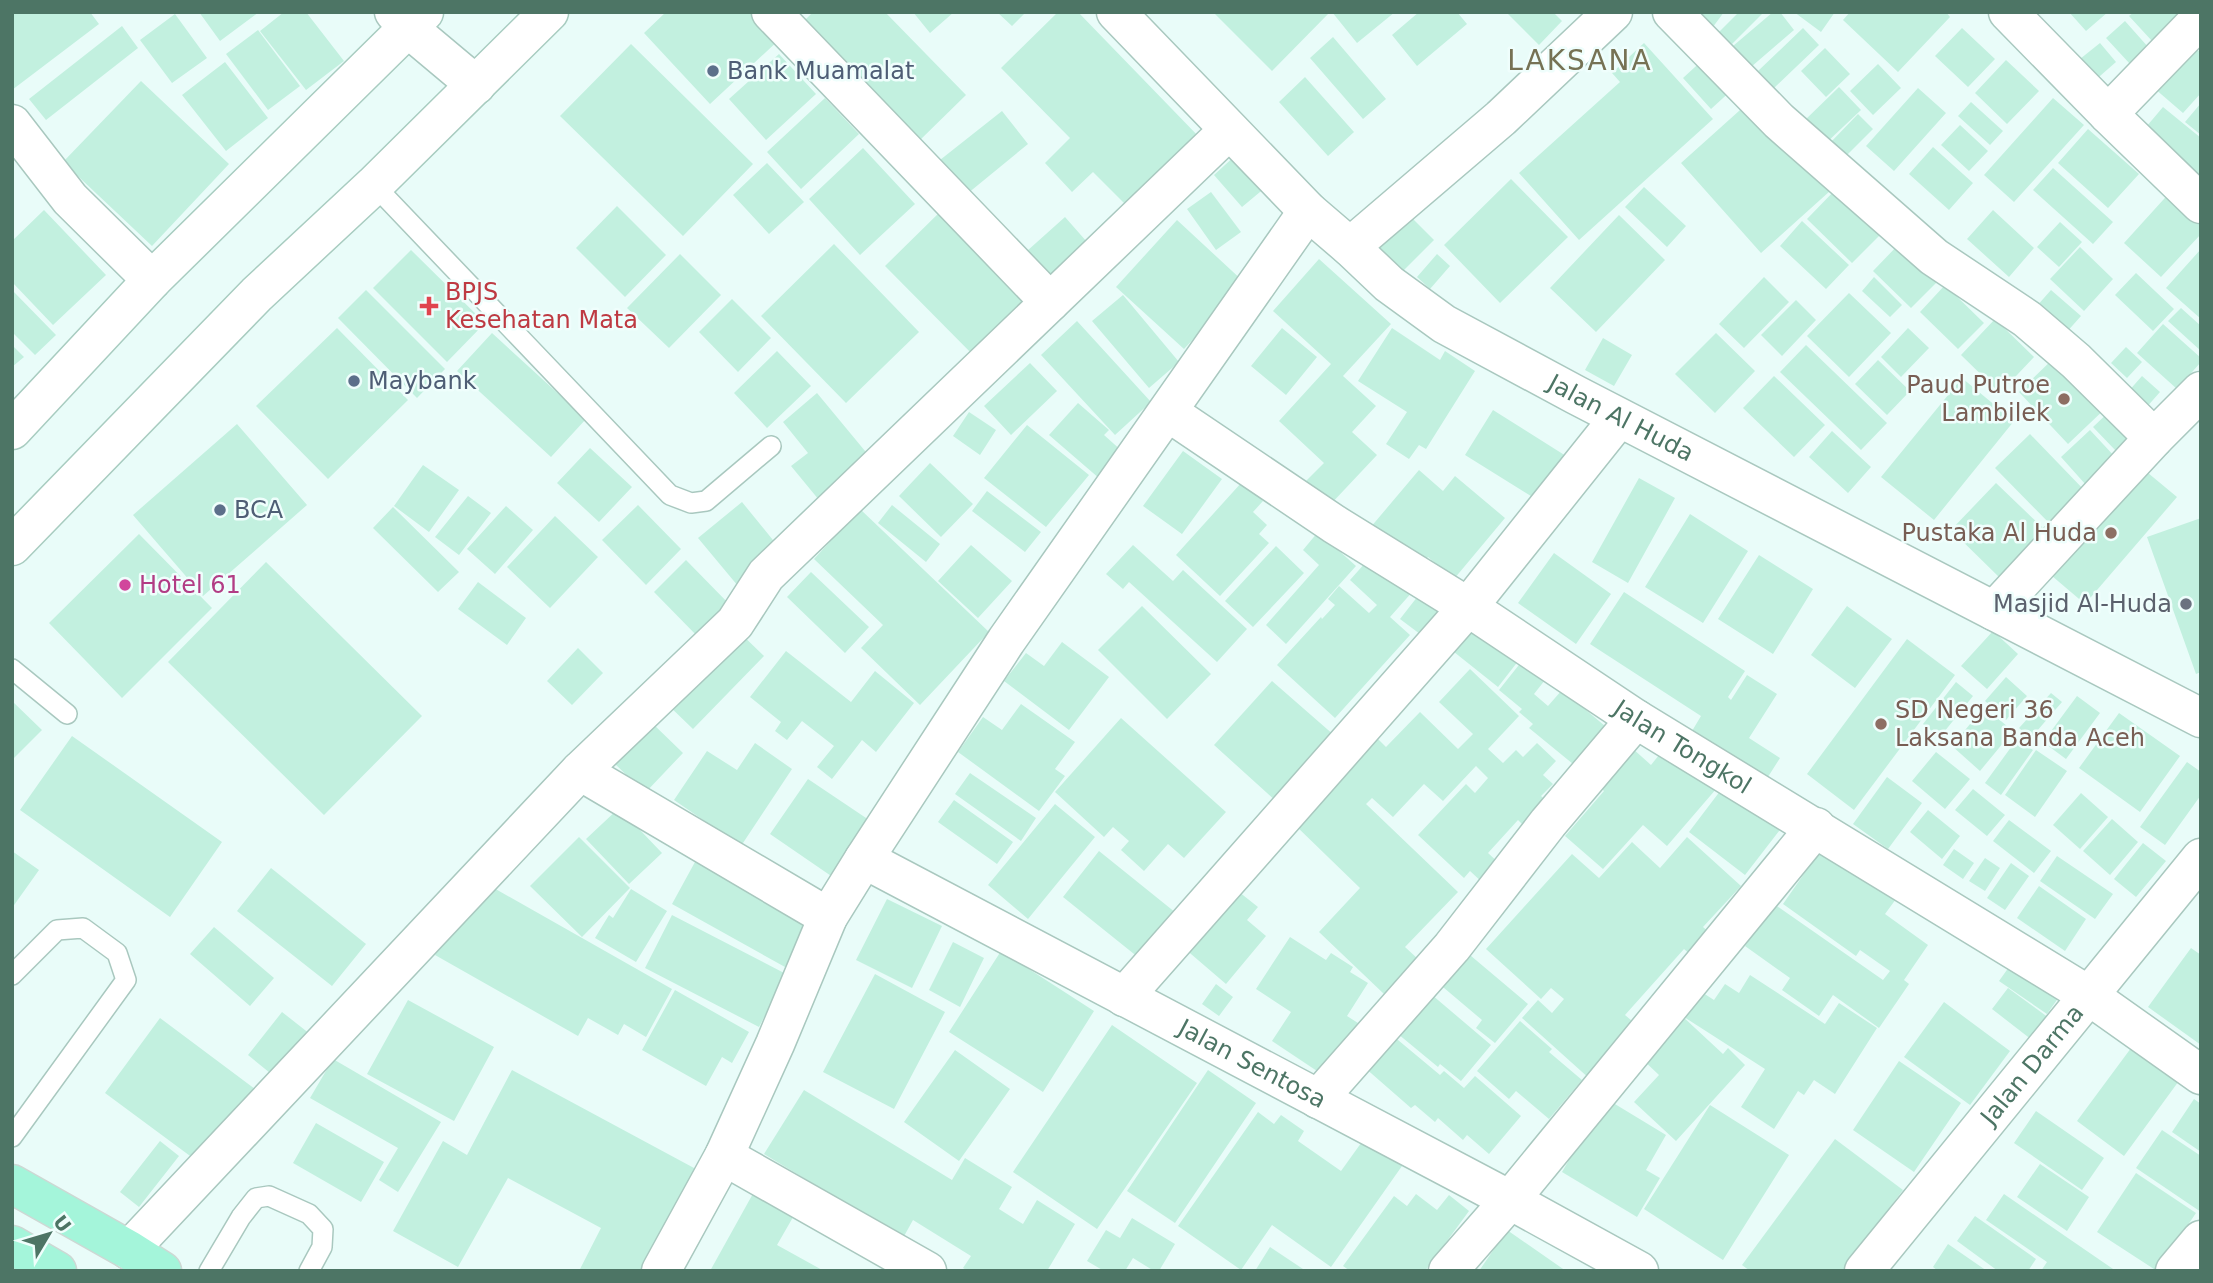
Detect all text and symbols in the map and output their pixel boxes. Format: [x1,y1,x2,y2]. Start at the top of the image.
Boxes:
district label: LAKSANA [1507,44,1653,77]
place label: Bank Muamalat [727,57,914,85]
marker: Bank Muamalat [705,63,721,79]
place label: BPJS Kesehatan Mata [445,278,638,334]
marker: BPJS Kesehatan Mata [419,296,439,316]
place label: Maybank [368,367,477,395]
street label: Jalan Al Huda [1542,368,1698,467]
place label: Paud Putroe Lambilek [1906,371,2050,427]
marker: Maybank [346,373,362,389]
marker: Paud Putroe Lambilek [2056,391,2072,407]
place label: BCA [234,496,284,524]
marker: BCA [212,502,228,518]
place label: Pustaka Al Huda [1901,519,2097,547]
marker: Pustaka Al Huda [2103,525,2119,541]
place label: Hotel 61 [139,571,241,599]
marker: Hotel 61 [117,577,133,593]
place label: Masjid Al-Huda [1993,590,2172,618]
marker: Masjid Al-Huda [2178,596,2194,612]
street label: Jalan Tongkol [1607,693,1756,800]
place label: SD Negeri 36 Laksana Banda Aceh [1895,696,2145,752]
marker: SD Negeri 36 Laksana Banda Aceh [1873,716,1889,732]
street label: Jalan Darma [1974,999,2089,1132]
street label: Jalan Sentosa [1172,1013,1331,1114]
north arrow [14,1199,84,1269]
text: U [49,1211,76,1236]

